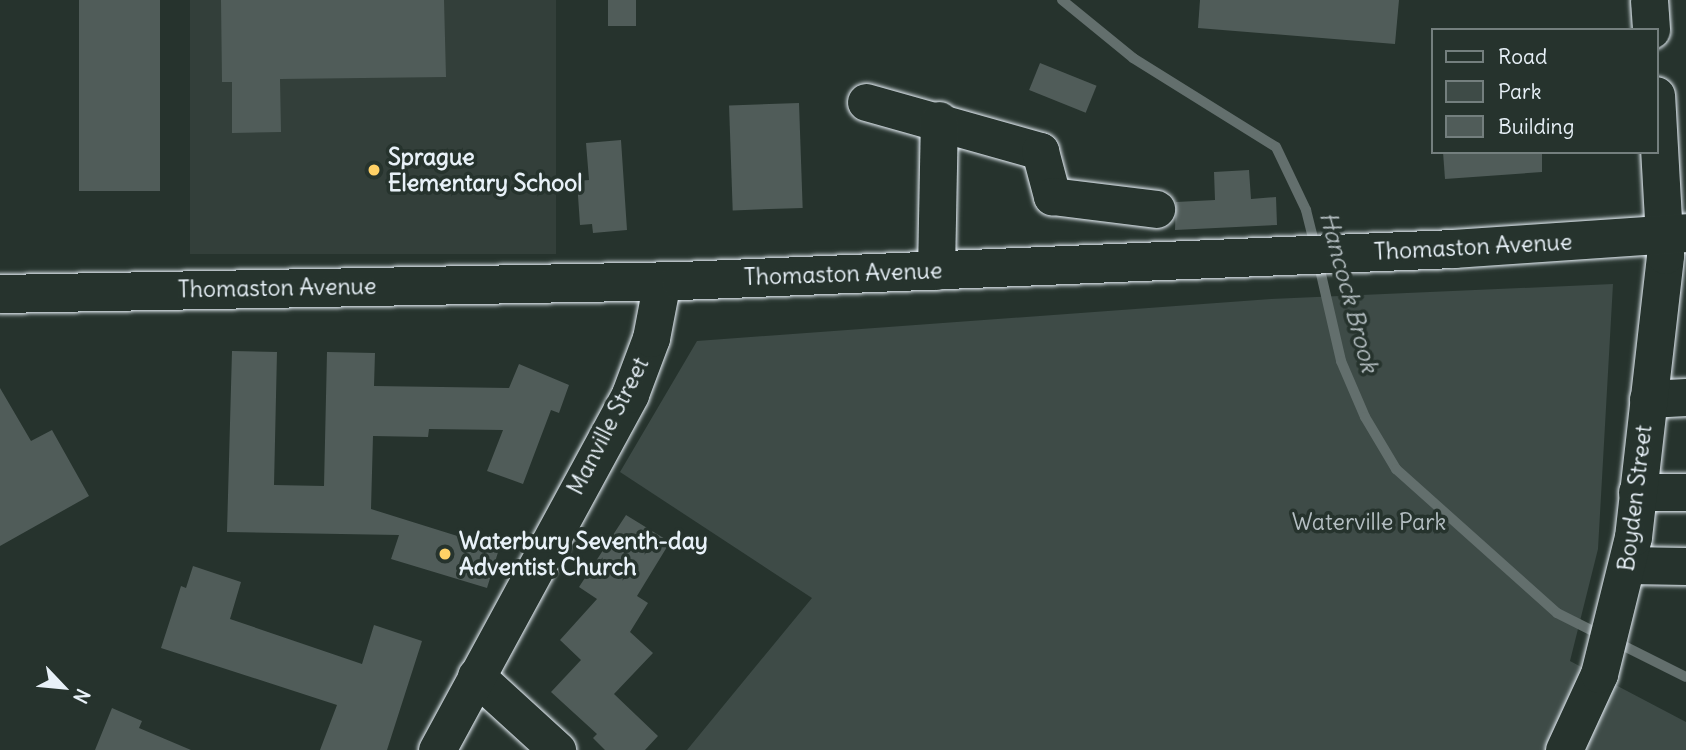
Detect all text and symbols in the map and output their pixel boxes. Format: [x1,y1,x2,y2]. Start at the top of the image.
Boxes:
legend [1430,28,1658,154]
text: Road [1498,43,1547,70]
text: Park [1498,78,1541,105]
text: Building [1498,113,1574,140]
place label: Sprague Elementary School [388,143,582,197]
marker: Sprague Elementary School [366,162,382,178]
water label: Hancock Brook [1314,209,1384,375]
street label: Thomaston Avenue [1373,228,1573,266]
street label: Thomaston Avenue [743,257,943,291]
street label: Thomaston Avenue [177,272,377,304]
street label: Manville Street [562,353,654,499]
street label: Boyden Street [1612,423,1658,573]
park label: Waterville Park [1292,508,1446,536]
place label: Waterbury Seventh-day Adventist Church [459,527,708,581]
marker: Waterbury Seventh-day Adventist Church [437,546,453,562]
north arrow [28,652,98,722]
text: N [68,685,96,707]

